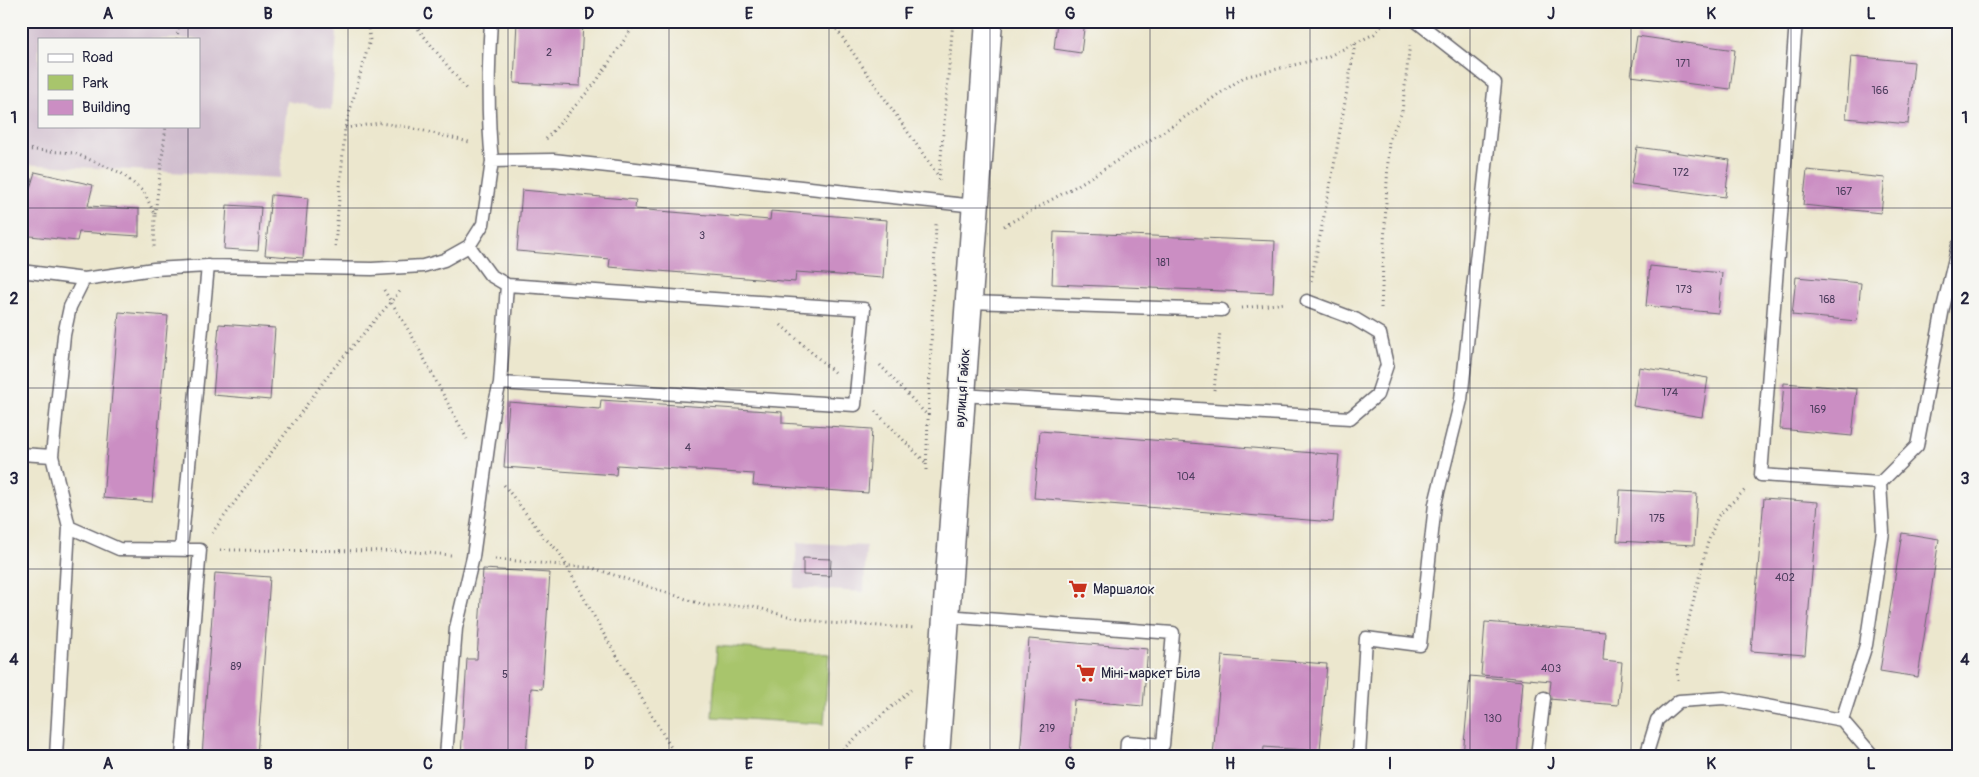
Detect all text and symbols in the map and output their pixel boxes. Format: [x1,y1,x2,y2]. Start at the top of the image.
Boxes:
text: A [103,4,114,24]
text: B [263,4,273,24]
text: C [423,4,433,24]
text: D [584,4,594,24]
text: E [745,4,754,24]
text: F [904,4,914,24]
text: G [1065,4,1076,24]
text: H [1225,4,1235,24]
text: I [1388,4,1392,24]
text: J [1547,4,1555,24]
text: K [1706,4,1716,24]
text: L [1866,4,1876,24]
legend [38,38,200,128]
house number: 2 [546,46,552,59]
text: Road [82,48,113,67]
house number: 171 [1676,57,1690,70]
text: Park [82,74,109,93]
house number: 166 [1871,84,1889,97]
text: Building [82,98,130,117]
text: 1 [11,108,17,128]
text: 1 [1962,108,1968,128]
house number: 172 [1673,166,1689,179]
house number: 167 [1836,185,1852,198]
house number: 3 [699,229,705,242]
house number: 181 [1156,256,1170,269]
house number: 173 [1676,283,1692,296]
text: 2 [10,289,19,309]
text: 2 [1961,289,1970,309]
house number: 168 [1819,293,1836,306]
street label: вулиця Гайок [951,348,974,428]
house number: 174 [1662,386,1679,399]
house number: 169 [1810,403,1827,416]
house number: 4 [685,441,692,454]
text: 3 [10,469,19,489]
text: 3 [1961,469,1970,489]
house number: 104 [1177,470,1196,483]
house number: 175 [1649,512,1665,525]
house number: 402 [1775,571,1795,584]
supermarket icon: Маршалок [1067,578,1089,600]
place label: Маршалок [1093,581,1155,598]
text: 4 [9,650,19,670]
text: 4 [1960,650,1970,670]
house number: 89 [230,660,242,673]
supermarket icon: Міні-маркет Біла [1075,662,1097,684]
house number: 403 [1541,662,1561,675]
place label: Міні-маркет Біла [1101,665,1200,682]
house number: 5 [502,668,508,681]
house number: 130 [1484,712,1502,725]
house number: 219 [1039,722,1055,735]
text: A [103,754,114,774]
text: B [263,754,273,774]
text: C [423,754,433,774]
text: D [584,754,594,774]
text: E [745,754,754,774]
text: F [904,754,914,774]
text: G [1065,754,1076,774]
text: H [1225,754,1235,774]
text: I [1388,754,1392,774]
text: J [1547,754,1555,774]
text: K [1706,754,1716,774]
text: L [1866,754,1876,774]

